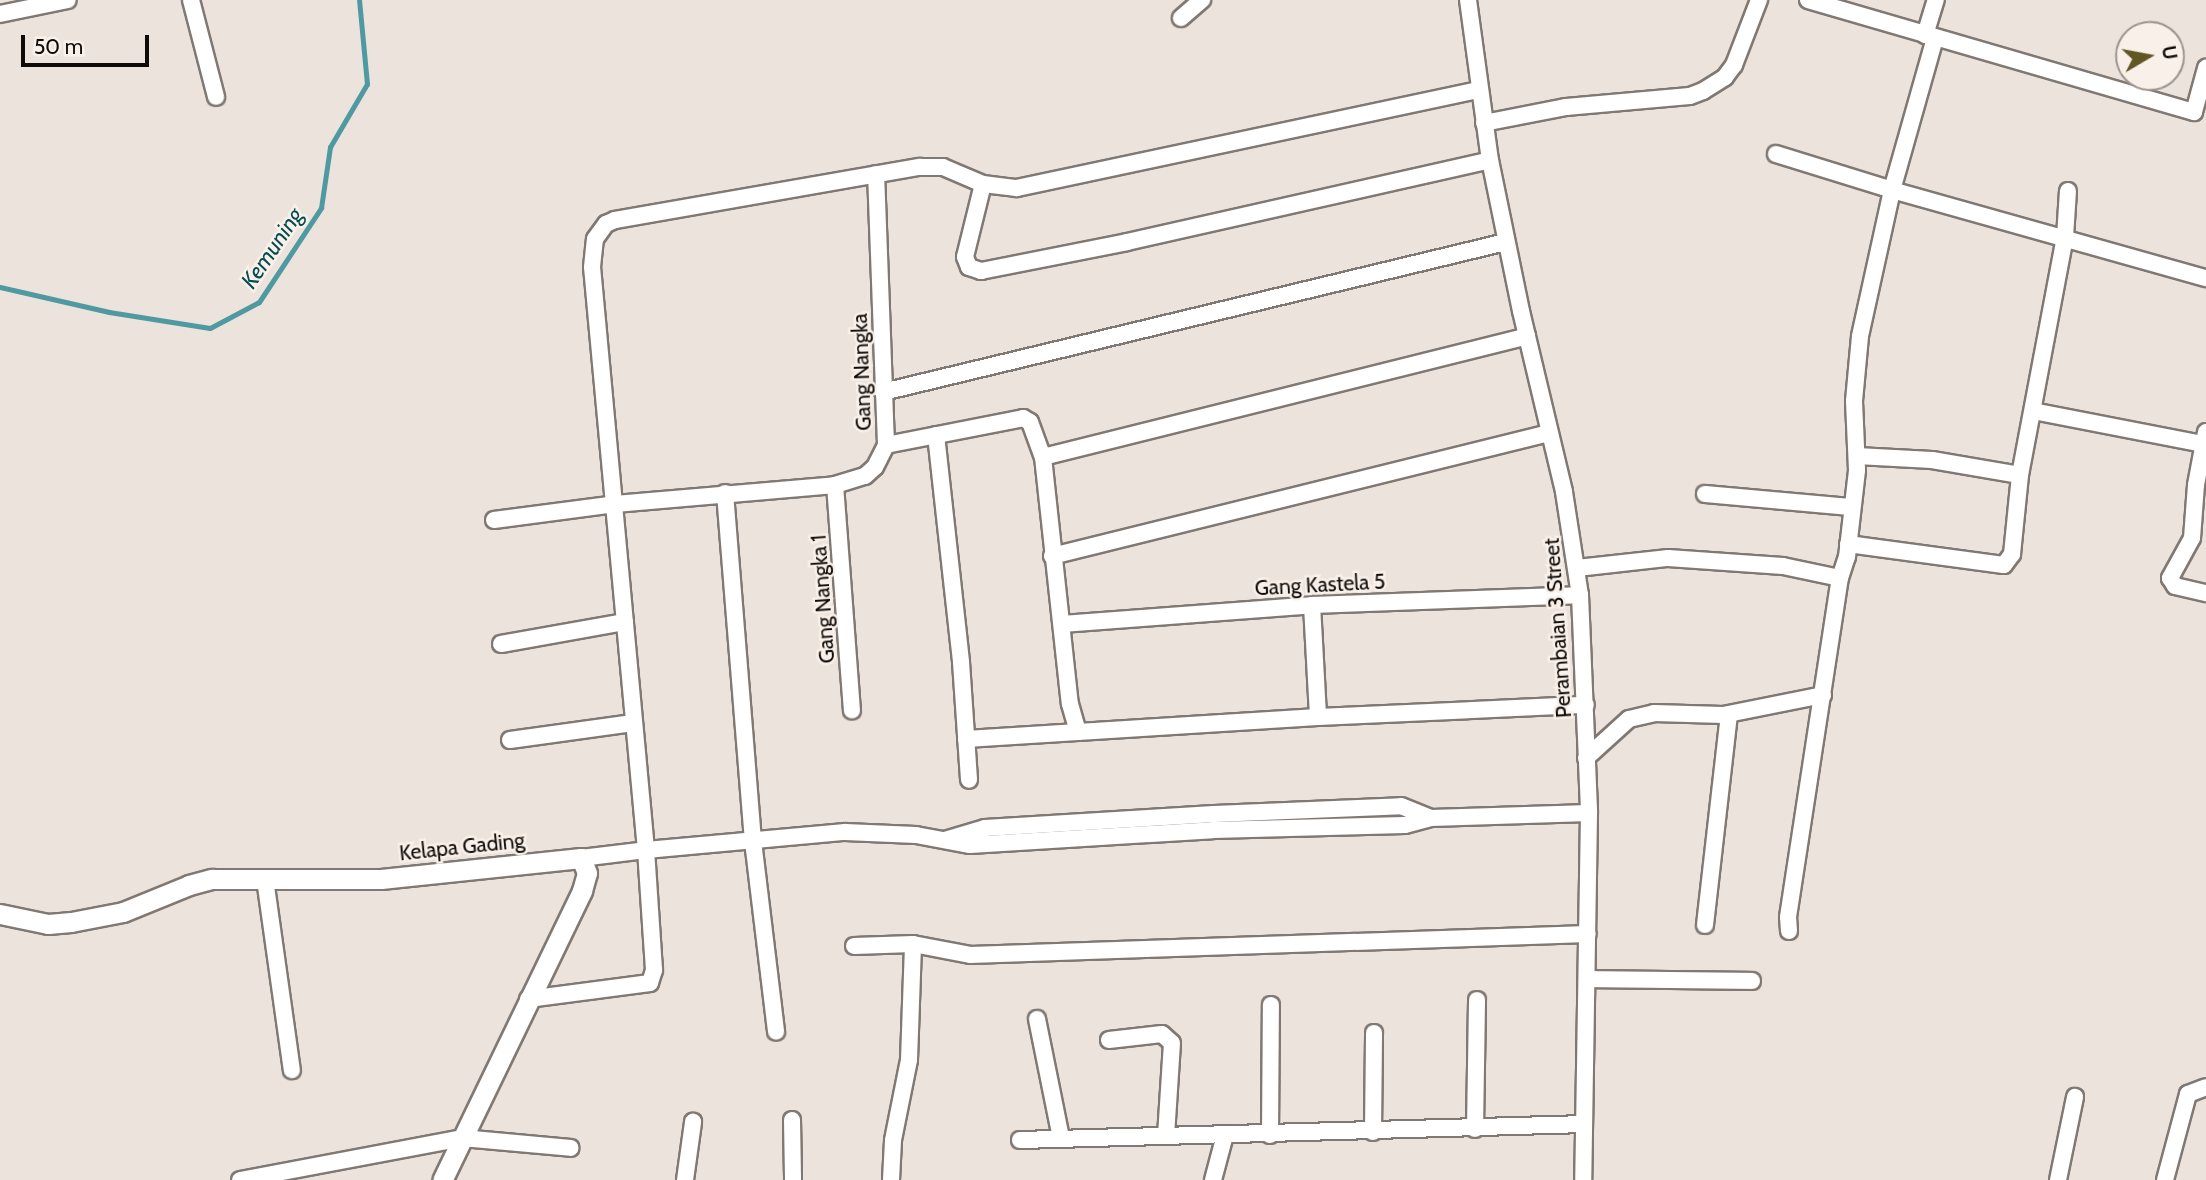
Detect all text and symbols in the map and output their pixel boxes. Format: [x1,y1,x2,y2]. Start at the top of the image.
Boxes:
scale bar [24,21,152,65]
north arrow [2115,21,2185,91]
text: 50 m [34,34,83,59]
text: U [2157,44,2182,61]
water label: Kemuning [235,202,309,294]
street label: Gang Nangka [847,313,877,431]
street label: Gang Nangka 1 [806,534,840,664]
street label: Perambaian 3 Street [1539,537,1577,719]
street label: Gang Kastela 5 [1254,569,1386,601]
street label: Kelapa Gading [398,828,526,866]

